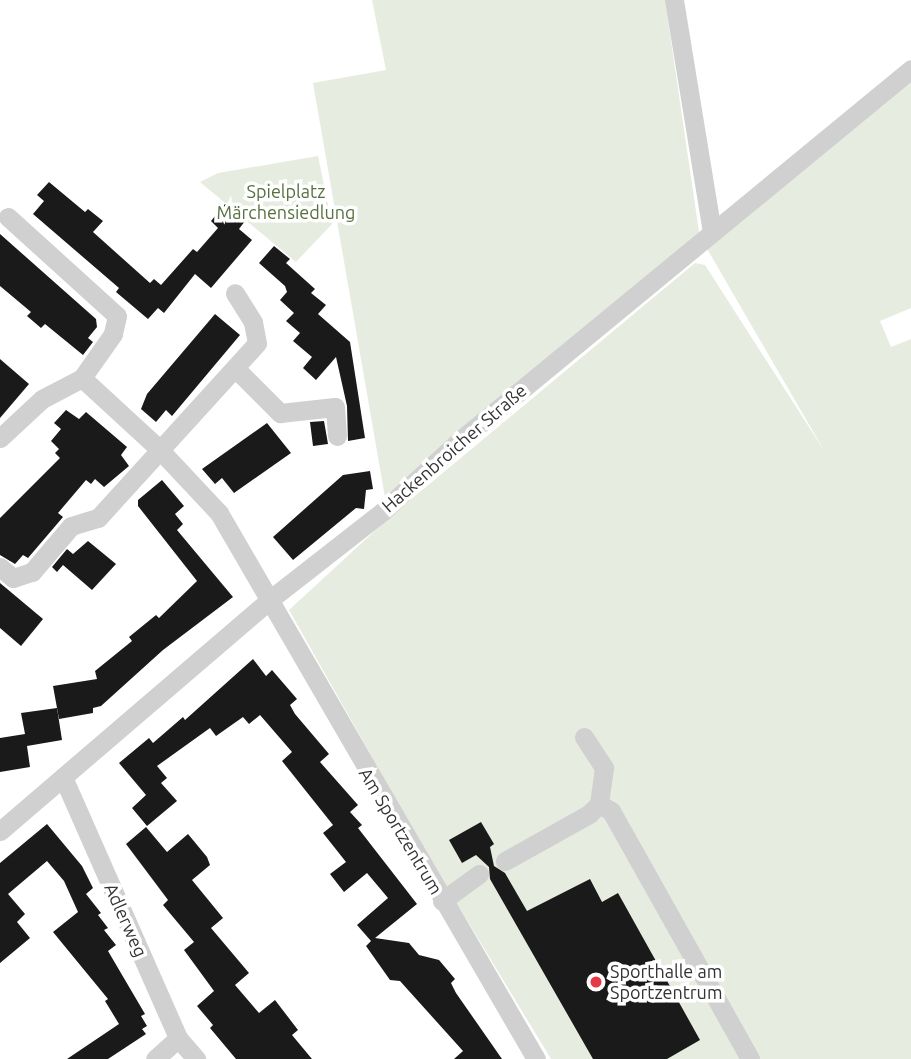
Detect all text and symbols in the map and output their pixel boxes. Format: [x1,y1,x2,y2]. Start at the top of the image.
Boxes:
park label: Spielplatz Märchensiedlung [217,181,355,224]
street label: Hackenbroicher Straße [377,379,531,517]
street label: Am Sportzentrum [355,764,447,898]
street label: Adlerweg [100,880,152,960]
place label: Sporthalle am Sportzentrum [610,961,722,1004]
marker: Sporthalle am Sportzentrum [588,974,604,990]

